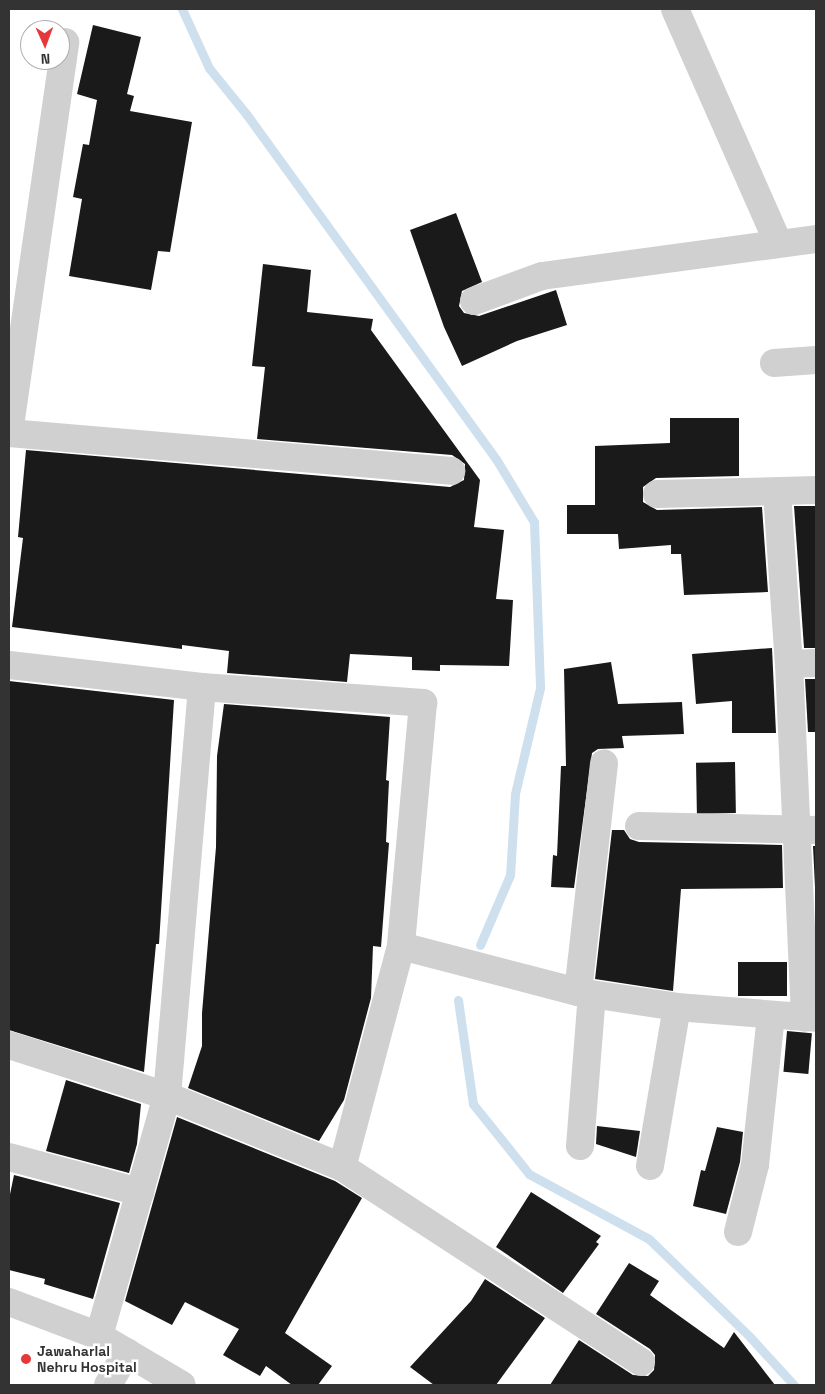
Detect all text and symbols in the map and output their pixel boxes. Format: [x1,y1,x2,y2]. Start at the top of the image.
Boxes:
north arrow [20,20,70,70]
text: N [40,50,51,68]
place label: Jawaharlal Nehru Hospital [37,1343,137,1375]
marker: Jawaharlal Nehru Hospital [19,1352,33,1366]

